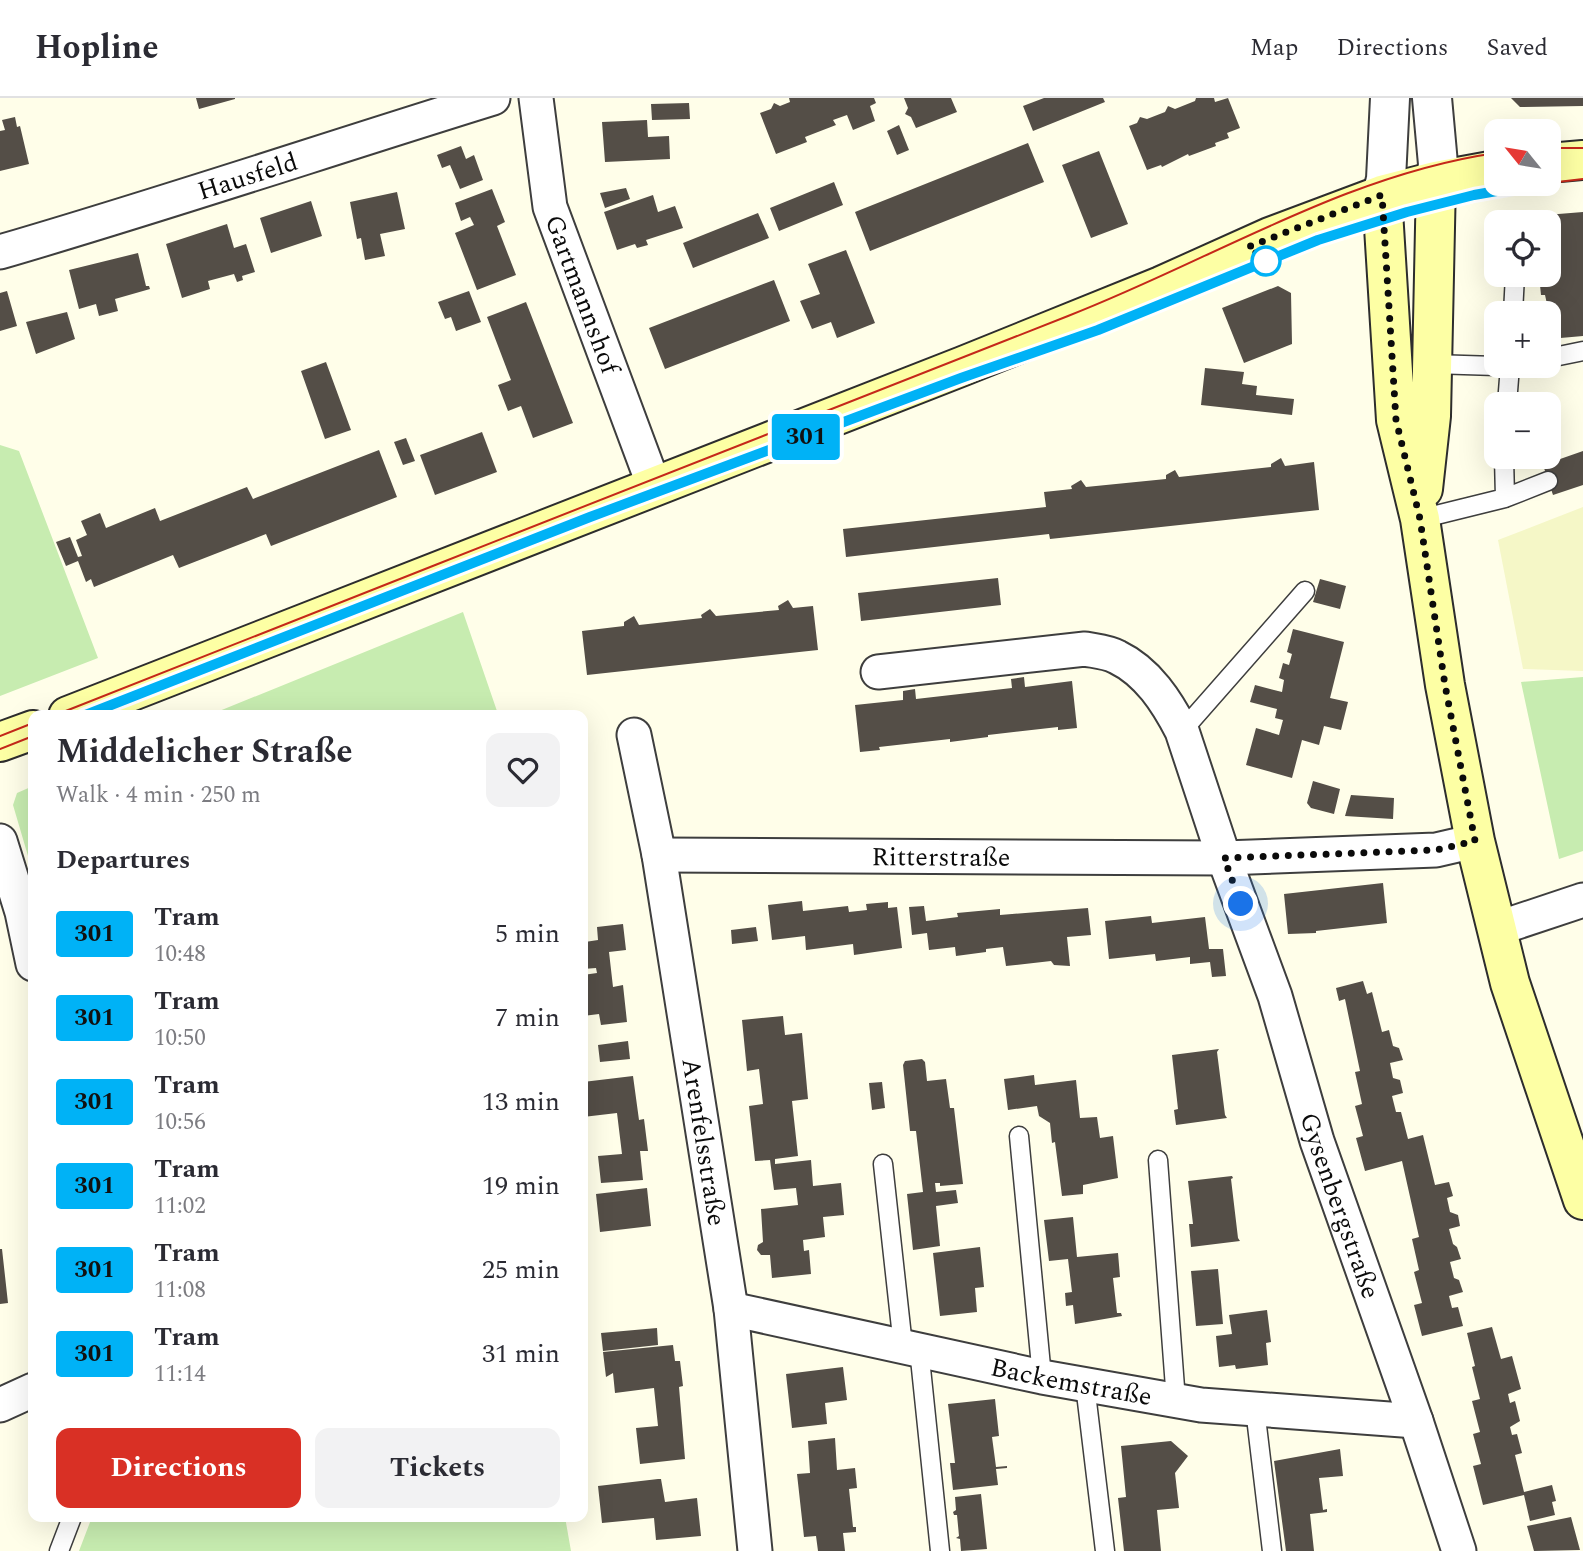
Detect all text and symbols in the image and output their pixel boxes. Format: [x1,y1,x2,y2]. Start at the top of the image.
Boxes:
text: Hopline [35,23,159,73]
text: Map [1250,30,1298,66]
text: Directions [1336,30,1448,66]
text: Saved [1486,30,1548,66]
north arrow [1484,119,1561,196]
map controls [1484,119,1561,469]
street label: Hausfeld [193,142,303,211]
street label: Gartmannshof [534,209,630,382]
button: locate [1484,210,1561,287]
unlabelled marker [1251,246,1281,276]
button: + [1484,301,1561,378]
button: − [1484,392,1561,469]
line badge: 301 [766,414,846,460]
text: 301 [786,419,826,455]
text: Middelicher Straße [56,727,353,777]
button: heart [486,733,560,807]
text: Walk · 4 min · 250 m [56,778,261,813]
street label: Ritterstraße [872,837,1010,878]
text: Departures [56,840,190,880]
your location [1223,886,1258,921]
text: Tram [154,897,220,937]
text: 5 min [495,914,560,954]
text: 301 [74,916,115,952]
text: 10:48 [154,937,206,972]
text: Tram [154,981,220,1021]
text: 7 min [495,998,560,1038]
text: 301 [74,1000,115,1036]
text: 10:50 [154,1021,206,1056]
street label: Arenfelsstraße [670,1055,737,1229]
text: Tram [154,1065,220,1105]
text: 13 min [482,1082,560,1122]
text: 301 [74,1084,115,1120]
text: 10:56 [154,1105,206,1140]
street label: Gysenbergstraße [1289,1108,1390,1304]
text: Tram [154,1149,220,1189]
text: 19 min [482,1166,560,1206]
text: 301 [74,1168,115,1204]
text: 11:02 [154,1189,206,1224]
text: Tram [154,1233,220,1273]
text: 25 min [482,1250,560,1290]
text: 301 [74,1252,115,1288]
text: 11:08 [154,1273,206,1308]
text: Tram [154,1317,220,1357]
text: 31 min [482,1334,560,1374]
text: 301 [74,1336,115,1372]
street label: Backemstraße [987,1347,1155,1417]
text: 11:14 [154,1357,206,1392]
button: Directions [56,1428,301,1508]
button: Tickets [315,1428,560,1508]

